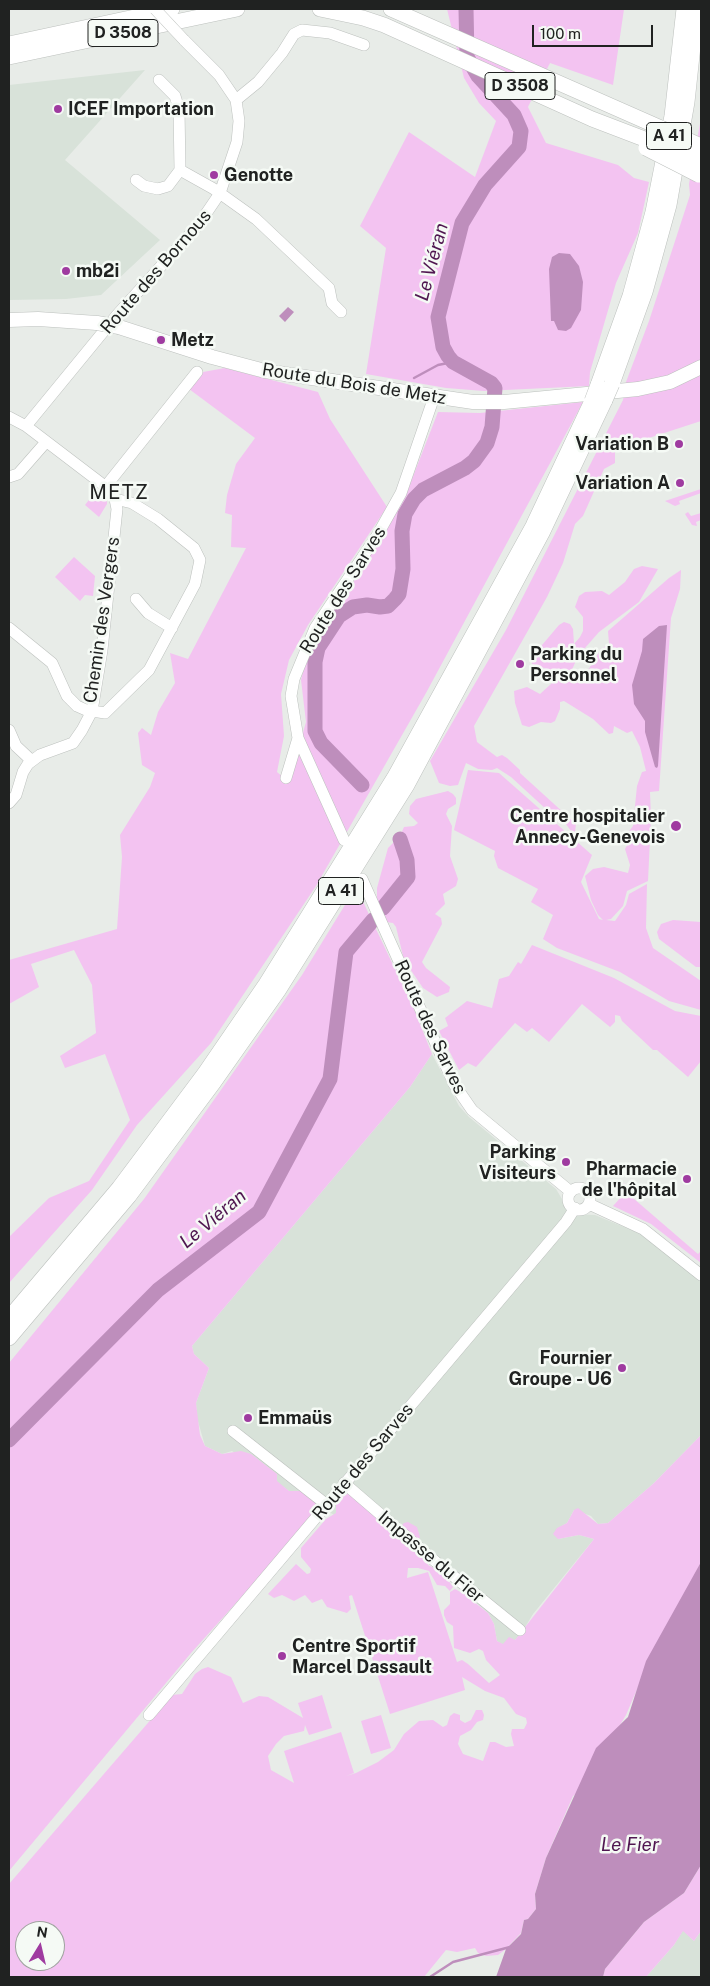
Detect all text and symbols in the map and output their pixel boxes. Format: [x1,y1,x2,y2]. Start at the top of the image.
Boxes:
scale bar [535,15,656,47]
road number: D 3508 [88,19,158,46]
text: 100 m [540,25,581,42]
road number: D 3508 [485,72,555,100]
place label: ICEF Importation [68,98,214,120]
marker: ICEF Importation [52,103,64,115]
road number: A 41 [646,122,692,150]
place label: Genotte [224,164,293,186]
marker: Genotte [208,169,220,181]
street label: Route des Bornous [96,205,216,339]
water label: Le Viéran [411,221,453,303]
place label: mb2i [76,260,119,282]
marker: mb2i [60,265,72,277]
place label: Metz [171,329,214,351]
marker: Metz [155,334,167,346]
street label: Route du Bois de Metz [260,359,448,409]
place label: Variation B [575,433,669,455]
marker: Variation B [673,438,685,450]
place label: Variation A [576,472,670,494]
marker: Variation A [674,477,686,489]
district label: METZ [89,481,149,505]
street label: Route des Sarves [295,523,391,657]
street label: Chemin des Vergers [80,535,124,705]
place label: Parking du Personnel [530,643,622,686]
marker: Parking du Personnel [514,658,526,670]
place label: Centre hospitalier Annecy-Genevois [510,805,665,848]
marker: Centre hospitalier Annecy-Genevois [669,819,683,833]
road number: A 41 [318,878,364,904]
street label: Route des Sarves [389,956,471,1098]
place label: Parking Visiteurs [479,1141,556,1184]
marker: Parking Visiteurs [560,1156,572,1168]
place label: Pharmacie de l'hôpital [582,1158,677,1200]
marker: Pharmacie de l'hôpital [681,1173,693,1185]
water label: Le Viéran [175,1185,251,1253]
place label: Fournier Groupe - U6 [508,1347,612,1390]
marker: Fournier Groupe - U6 [616,1362,628,1374]
street label: Route des Sarves [308,1399,418,1525]
place label: Emmaüs [258,1407,332,1429]
marker: Emmaüs [242,1412,254,1424]
street label: Impasse du Fier [374,1506,488,1608]
place label: Centre Sportif Marcel Dassault [292,1635,432,1678]
marker: Centre Sportif Marcel Dassault [276,1650,288,1662]
water label: Le Fier [601,1834,659,1856]
north arrow [15,1921,65,1971]
text: N [36,1923,49,1941]

